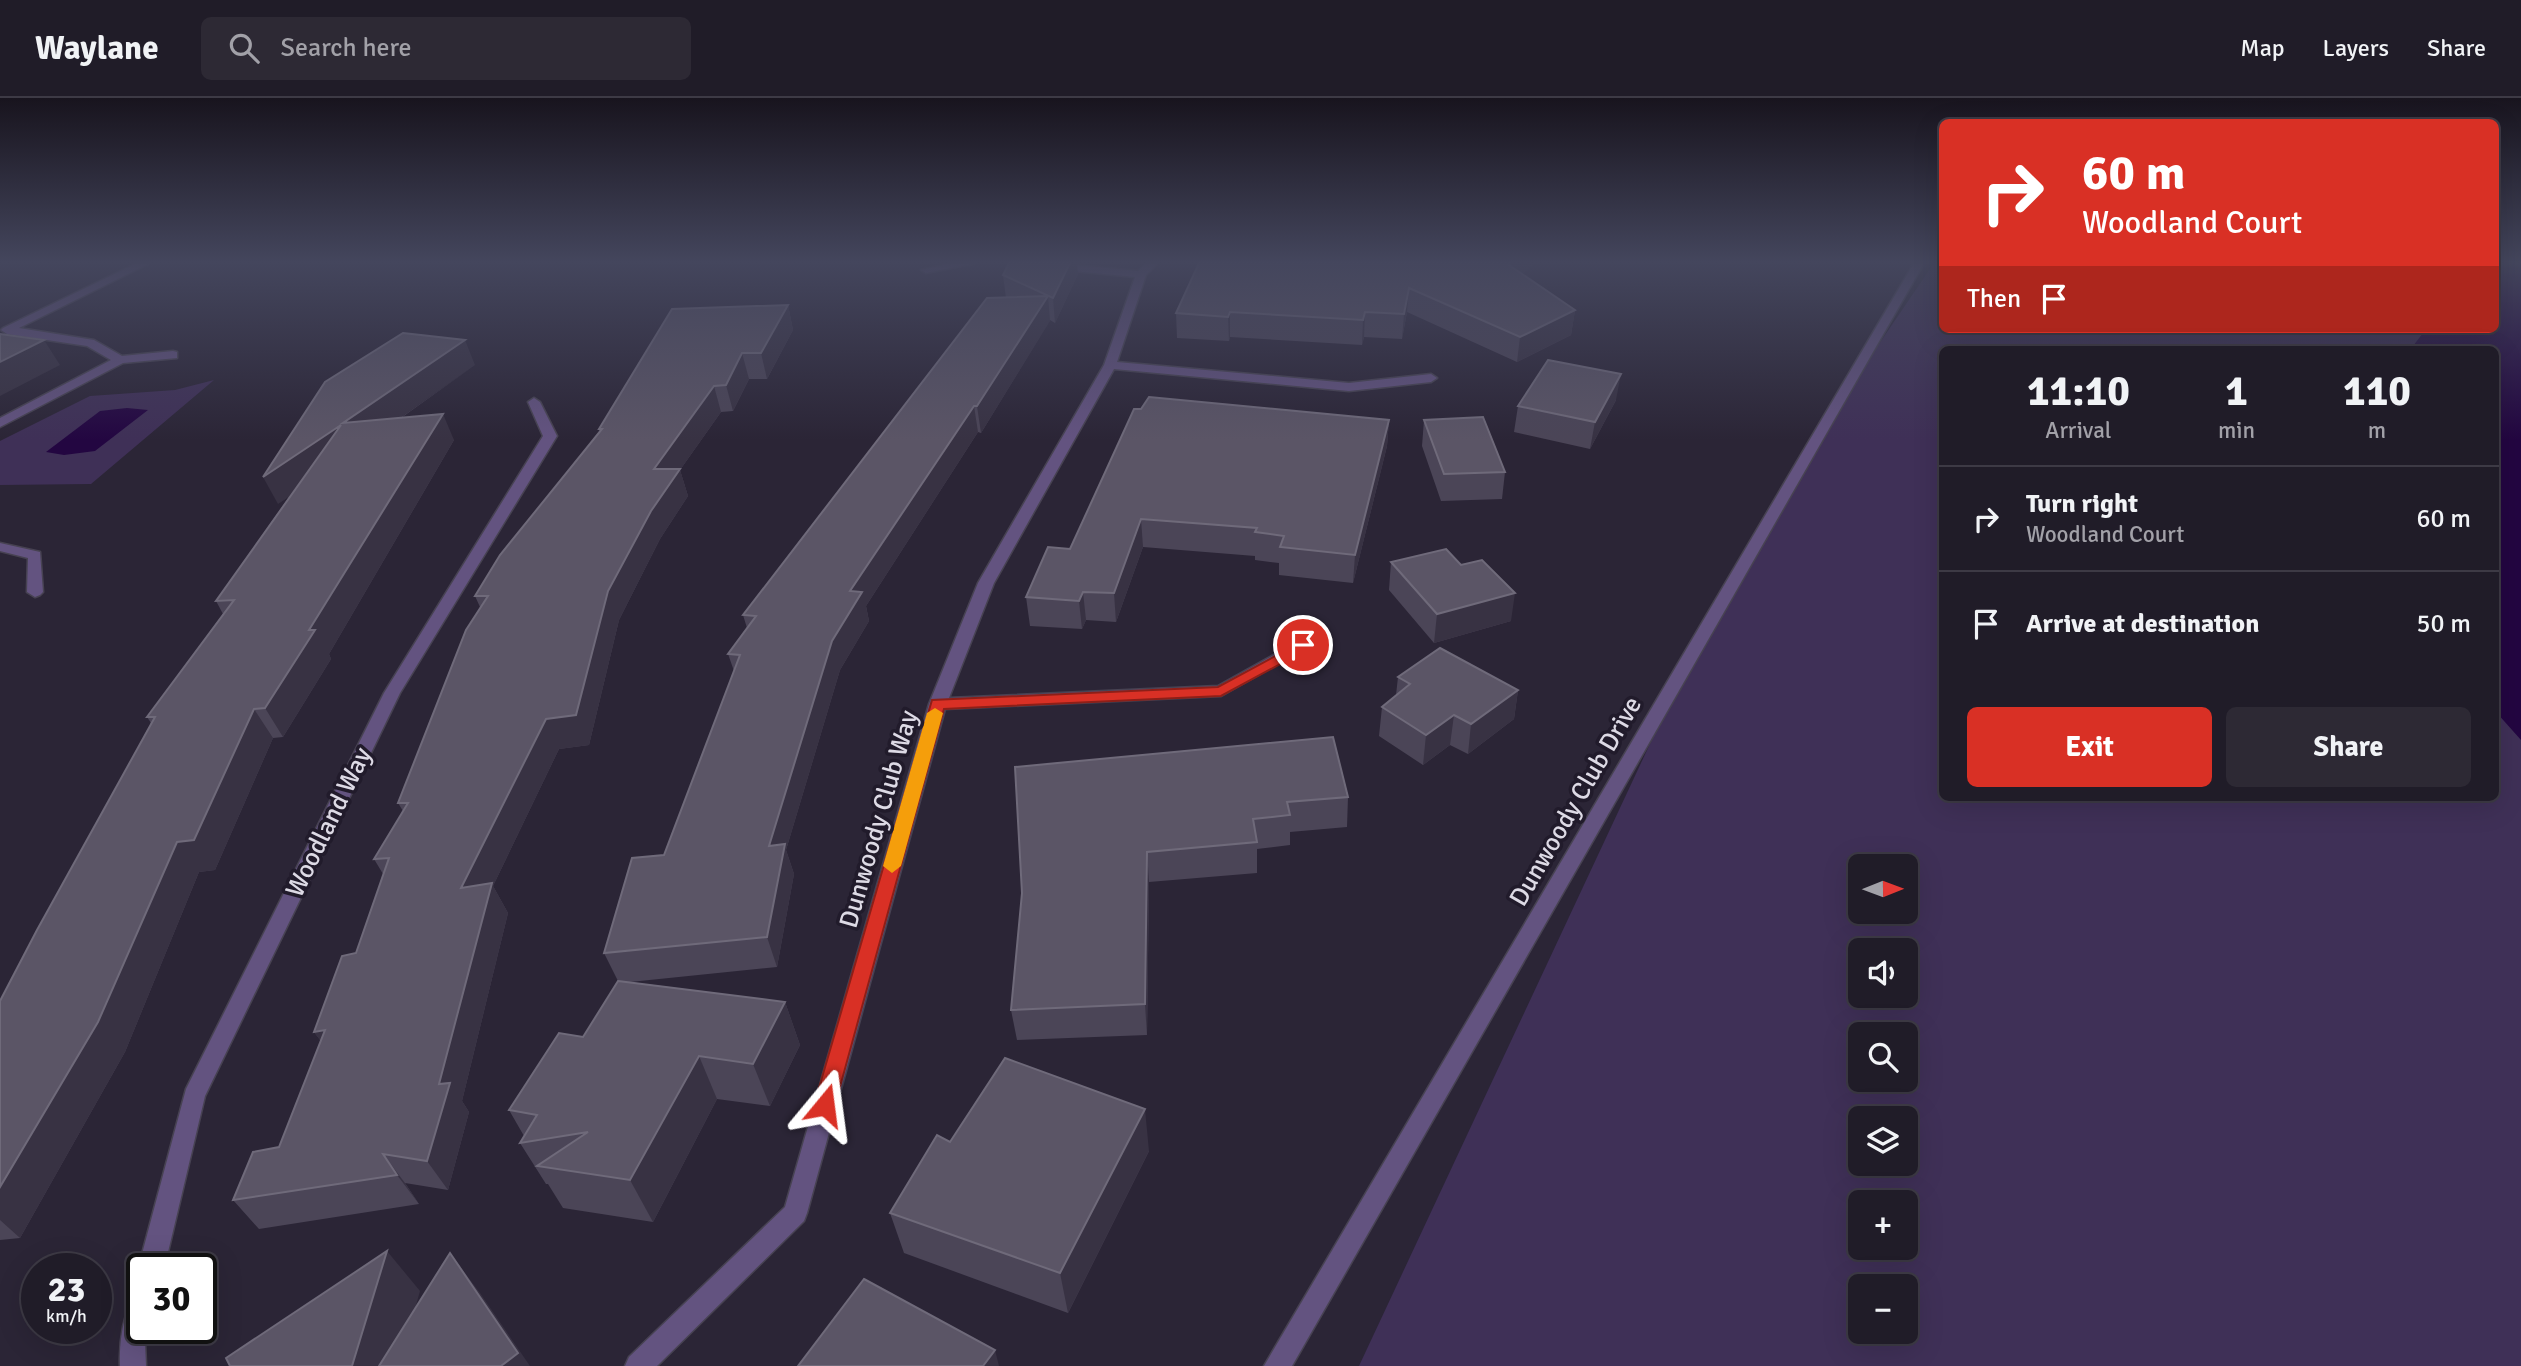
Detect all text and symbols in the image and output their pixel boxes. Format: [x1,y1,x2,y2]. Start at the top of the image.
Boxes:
search box [201,17,691,80]
text: Waylane [35,28,159,69]
icon: search [225,29,263,67]
text: Search here [281,32,412,64]
text: Map [2240,33,2285,63]
text: Layers [2323,33,2389,63]
text: Share [2427,33,2486,63]
text: 60 m [2082,143,2185,203]
icon: right [1967,147,2058,238]
text: Woodland Court [2082,203,2302,242]
icon: arrive [2035,280,2073,318]
text: Then [1967,283,2021,315]
text: 11:10 [2027,366,2130,417]
text: 1 [2225,366,2248,417]
text: 110 [2343,366,2411,417]
text: Arrival [2045,416,2112,445]
text: min [2218,416,2255,445]
text: m [2368,416,2386,445]
text: Turn right [2026,488,2138,520]
icon: right [1967,500,2005,538]
text: 60 m [2416,503,2471,535]
text: Woodland Court [2026,520,2184,549]
icon: arrive [1967,605,2005,643]
text: Arrive at destination [2026,608,2259,640]
text: 50 m [2416,608,2471,640]
pin [1273,615,1333,675]
icon: arrive [1284,626,1322,664]
street label: Dunwoody Club Drive [1503,691,1649,912]
street label: Dunwoody Club Way [833,707,925,932]
button: Exit [1967,707,2212,787]
button: Share [2226,707,2471,787]
street label: Woodland Way [279,742,379,903]
north arrow [1848,854,1918,924]
map controls [1848,854,1918,1344]
button: sound [1848,938,1918,1008]
button: search [1848,1022,1918,1092]
position arrow [788,1068,862,1142]
button: layers [1848,1106,1918,1176]
button: + [1848,1190,1918,1260]
speed limit sign: 30 [126,1253,217,1344]
text: 23 [48,1268,85,1311]
button: − [1848,1274,1918,1344]
text: km/h [46,1305,87,1327]

